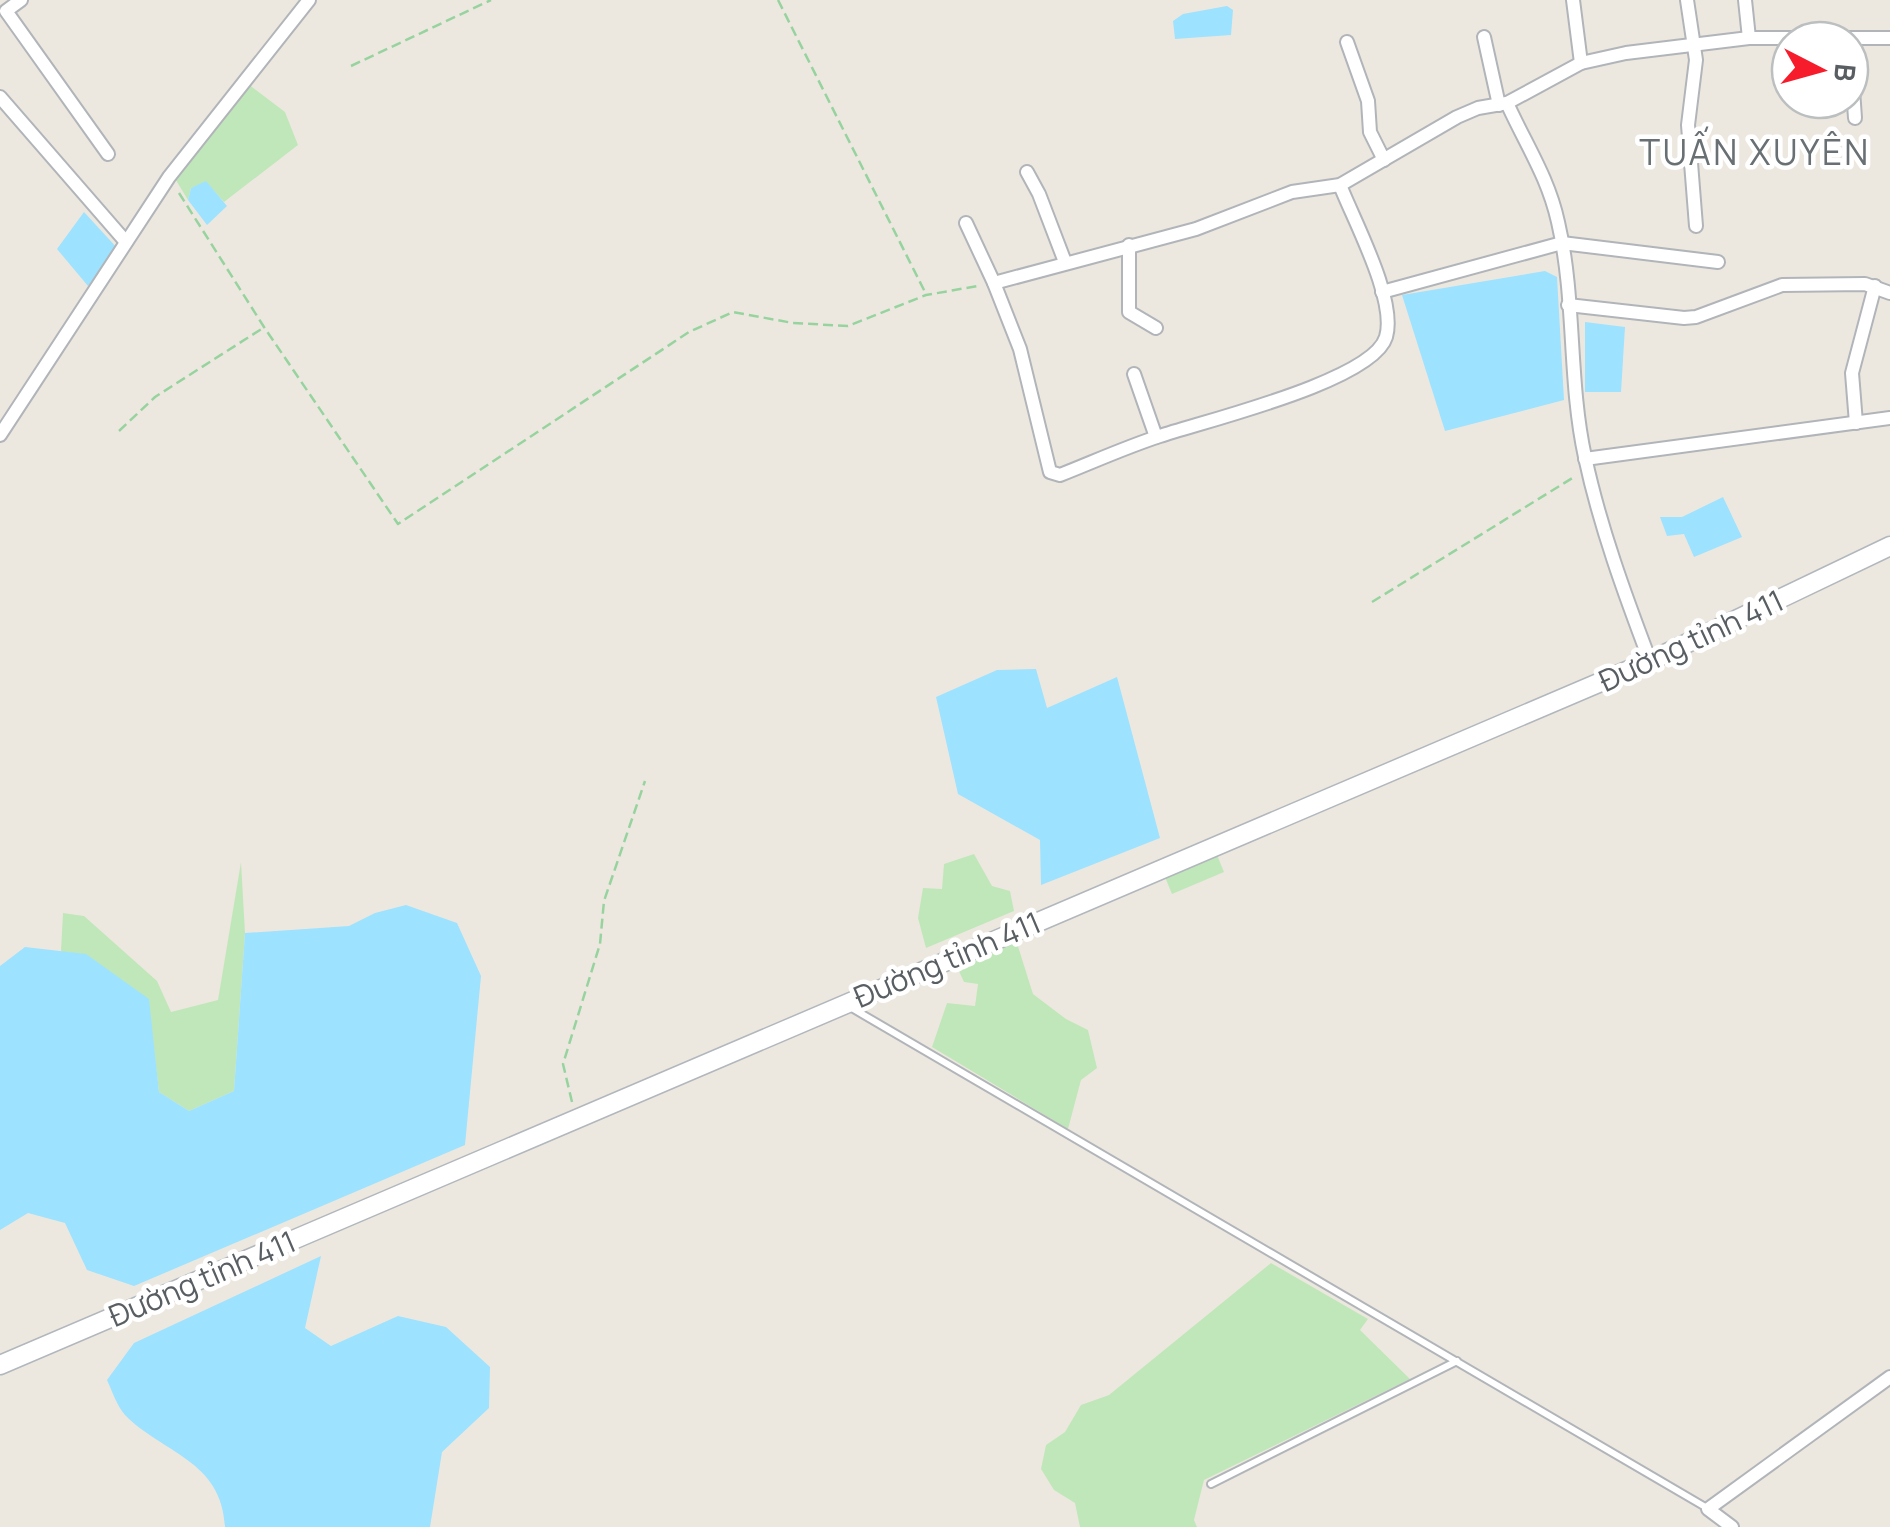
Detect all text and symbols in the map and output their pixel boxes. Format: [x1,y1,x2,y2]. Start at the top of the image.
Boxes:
north arrow [1770,20,1870,120]
text: B [1826,62,1866,83]
district label: TUẤN XUYÊN [1639,126,1871,176]
street label: Đường tỉnh 411 [1592,579,1790,701]
street label: Đường tỉnh 411 [847,901,1047,1017]
street label: Đường tỉnh 411 [102,1220,302,1336]

